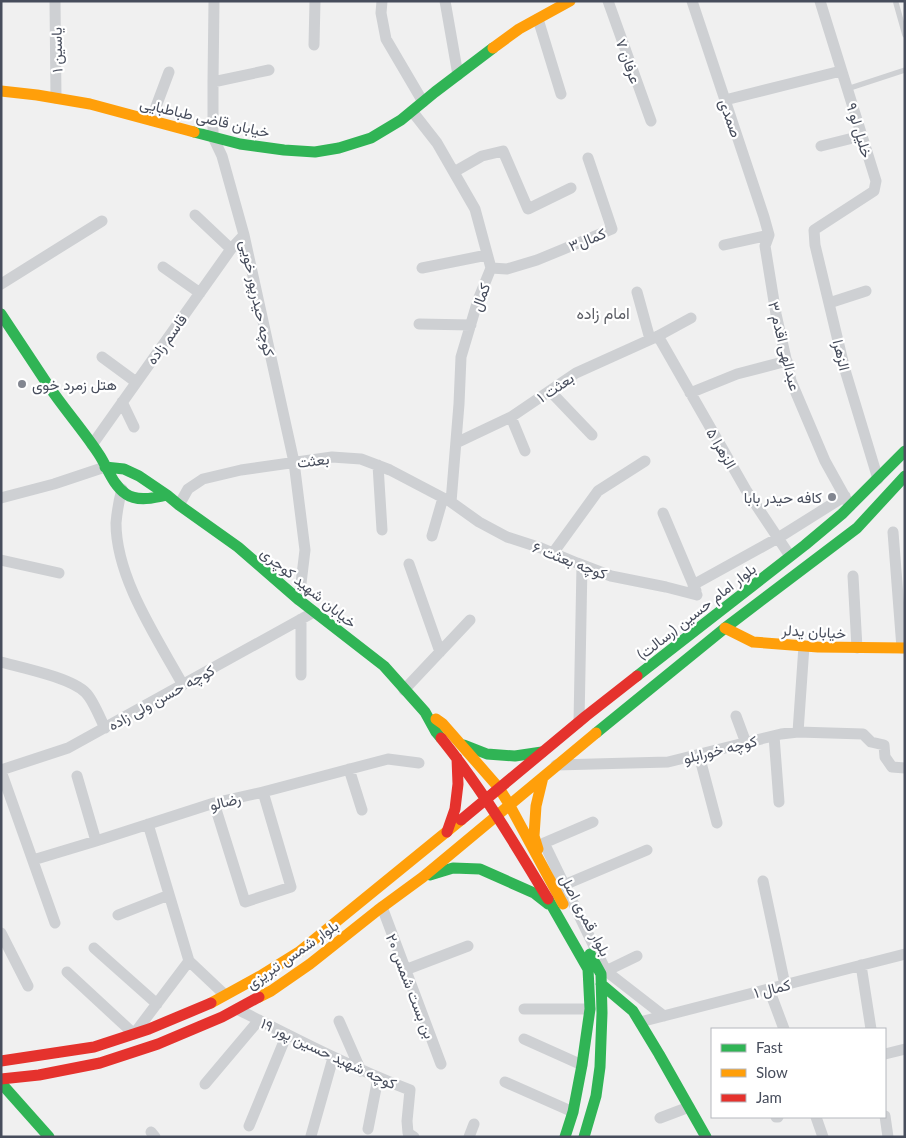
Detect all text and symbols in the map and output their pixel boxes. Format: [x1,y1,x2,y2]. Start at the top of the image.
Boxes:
street label: یاسین ۱ [47,27,67,73]
street label: عرفان ۷ [612,36,645,86]
street label: خیابان قاضی طباطبایی [138,93,272,143]
street label: صمدی [714,96,746,140]
street label: خلیل لو ۹ [842,100,877,160]
street label: کمال۳ [566,223,609,256]
street label: کوچه حیدرپور خویی [235,238,279,358]
street label: کمال [467,280,494,314]
street label: عبدالهی اقدم ۳ [763,299,805,393]
district label: امام زاده [576,303,630,324]
street label: قاسم زاده [142,310,192,369]
street label: الزهرا [829,338,854,373]
street label: بعثت ۱ [533,368,577,407]
place label: هتل زمرد خوی [32,375,117,395]
marker: هتل زمرد خوی [16,378,28,390]
street label: الزهرا ۵ [702,425,741,472]
street label: بعثت [296,449,330,472]
place label: کافه حیدر بابا [744,488,822,507]
marker: کافه حیدر بابا [826,491,838,503]
street label: کوچه بعثت ۶ [529,538,610,584]
street label: خیابان شهید کوچری [256,543,361,633]
street label: بلوار امام حسین (رسالت) [633,559,760,665]
street label: خیابان یدلر [780,620,847,643]
street label: کوچه حسن ولی زاده [105,660,219,735]
street label: کوچه خورابلو [681,731,759,769]
street label: رضالو [208,788,243,815]
street label: بلوار قمری اصل [555,871,615,960]
street label: بلوار شمس تبریزی [242,916,343,994]
street label: بن بست شمس ۲۰ [381,931,439,1042]
street label: کمال ۱ [752,975,793,1002]
street label: کوچه شهید حسین پور ۱۹ [257,1014,400,1094]
legend [711,1028,886,1118]
text: Fast [756,1038,783,1056]
text: Slow [756,1063,788,1081]
text: Jam [756,1088,782,1106]

